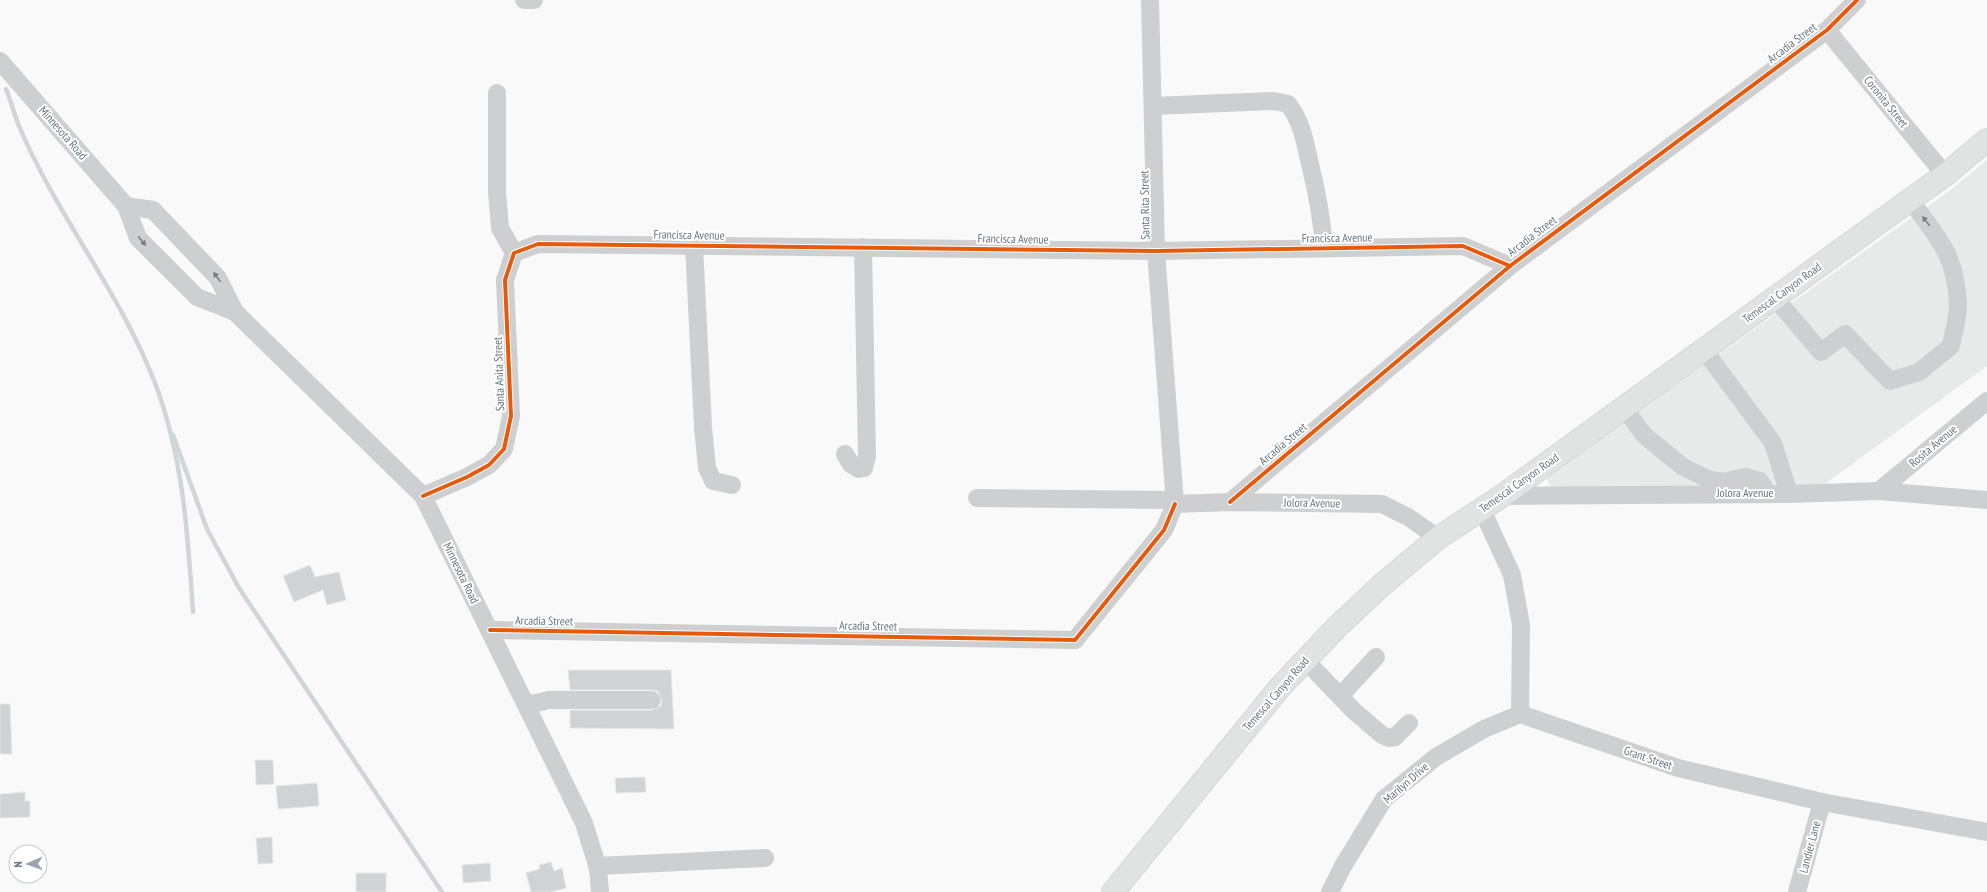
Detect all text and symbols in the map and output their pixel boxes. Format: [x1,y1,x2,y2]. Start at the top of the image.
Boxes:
street label: Arcadia Street [1764,19,1820,66]
street label: Coronita Street [1861,73,1912,131]
street label: Minnesota Road [36,103,91,163]
street label: Santa Rita Street [1136,169,1153,240]
street label: Arcadia Street [1504,212,1560,259]
one-way arrow [1922,216,1930,227]
street label: Francisca Avenue [653,226,725,243]
street label: Francisca Avenue [1301,229,1373,246]
street label: Francisca Avenue [977,230,1049,247]
one-way arrow [138,236,147,247]
street label: Temescal Canyon Road [1739,259,1824,326]
one-way arrow [213,272,221,283]
street label: Santa Anita Street [490,336,507,412]
street label: Arcadia Street [1256,419,1310,468]
street label: Rosita Avenue [1906,421,1960,470]
street label: Temescal Canyon Road [1476,450,1561,516]
street label: Jolora Avenue [1716,485,1773,500]
street label: Jolora Avenue [1283,494,1341,510]
street label: Minnesota Road [440,540,483,606]
street label: Arcadia Street [515,612,574,629]
street label: Arcadia Street [839,617,898,634]
street label: Temescal Canyon Road [1239,653,1312,734]
street label: Grant Street [1622,742,1675,773]
street label: Marilyn Drive [1380,759,1431,806]
street label: Landier Lane [1795,819,1824,875]
north arrow [8,844,48,884]
text: N [11,861,25,868]

